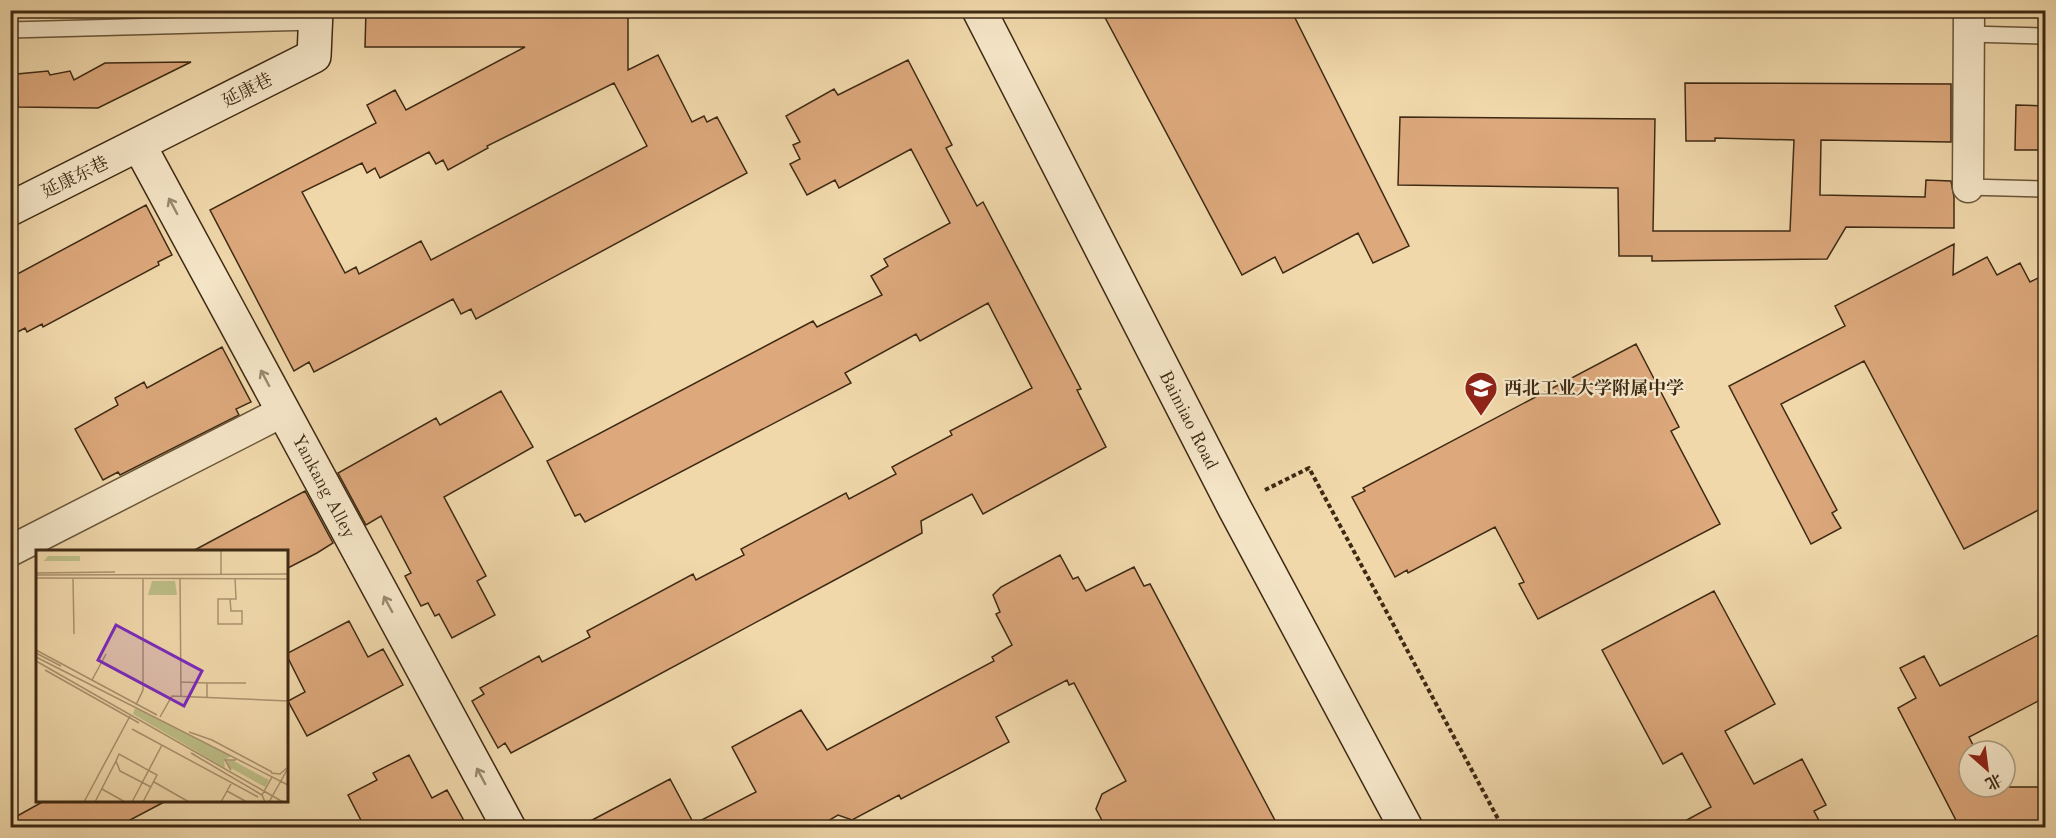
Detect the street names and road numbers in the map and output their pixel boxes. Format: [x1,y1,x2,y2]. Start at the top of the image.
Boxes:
street label: 延康巷 [218,69,276,111]
street label: 延康东巷 [38,152,112,202]
street label: Baimiao Road [1156,368,1221,473]
street label: Yankang Alley [288,432,358,542]

